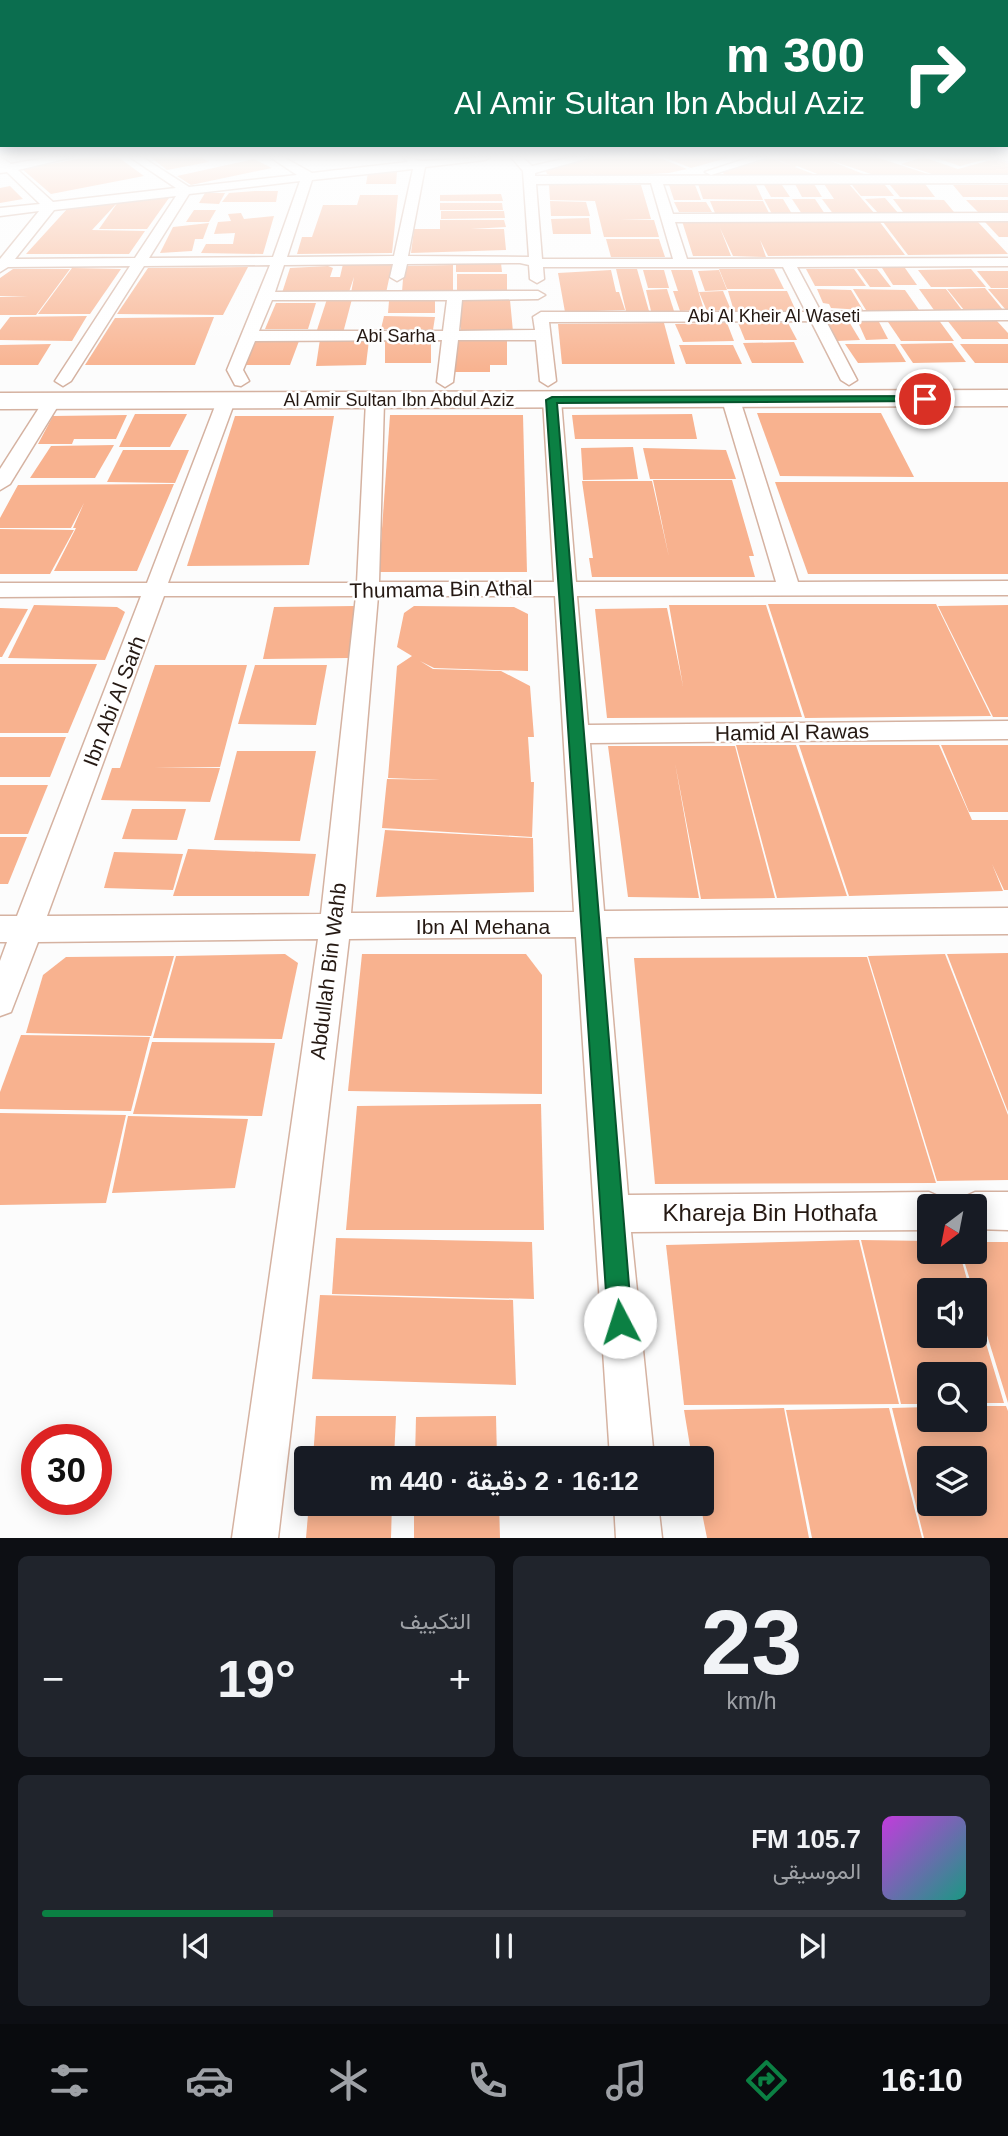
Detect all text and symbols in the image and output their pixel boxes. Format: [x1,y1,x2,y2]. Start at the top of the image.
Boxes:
text: 300 m [726,28,865,82]
icon: right [889,28,980,119]
text: Al Amir Sultan Ibn Abdul Aziz [454,85,865,121]
street label: Abi Al Kheir Al Waseti [688,306,860,326]
street label: Abi Sarha [356,326,437,346]
pin [895,369,955,429]
icon: arrive [906,380,944,418]
street label: Al Amir Sultan Ibn Abdul Aziz [283,390,515,410]
street label: Thumama Bin Athal [349,576,533,602]
street label: Ibn Abi Al Sarh [79,633,149,769]
street label: Hamid Al Rawas [715,719,869,745]
street label: Abdullah Bin Wahb [306,881,350,1061]
street label: Ibn Al Mehana [416,915,550,938]
north arrow [917,1194,987,1264]
map controls [917,1194,987,1516]
street label: Khareja Bin Hothafa [663,1199,878,1226]
button: sound [917,1278,987,1348]
position arrow [583,1285,657,1359]
button: search [917,1362,987,1432]
speed limit sign: 30 [21,1424,112,1515]
button: layers [917,1446,987,1516]
text: 16:12 · 2 دقيقة · 440 m [369,1466,639,1496]
text: 23 [701,1592,802,1693]
text: التكييف [400,1608,471,1634]
text: 19° [217,1650,296,1708]
text: − [42,1658,64,1700]
text: + [449,1658,471,1700]
text: km/h [727,1688,776,1714]
text: 105.7 FM [751,1824,861,1854]
text: الموسيقى [773,1858,861,1884]
icon: previous [177,1927,215,1965]
icon: pause [485,1927,523,1965]
icon: next [793,1927,831,1965]
icon: filters [45,2056,94,2105]
icon: car [185,2056,234,2105]
icon: climate [324,2056,373,2105]
icon: phone [463,2056,512,2105]
icon: music [602,2056,651,2105]
icon: directions [742,2056,791,2105]
text: 16:10 [881,2062,963,2098]

